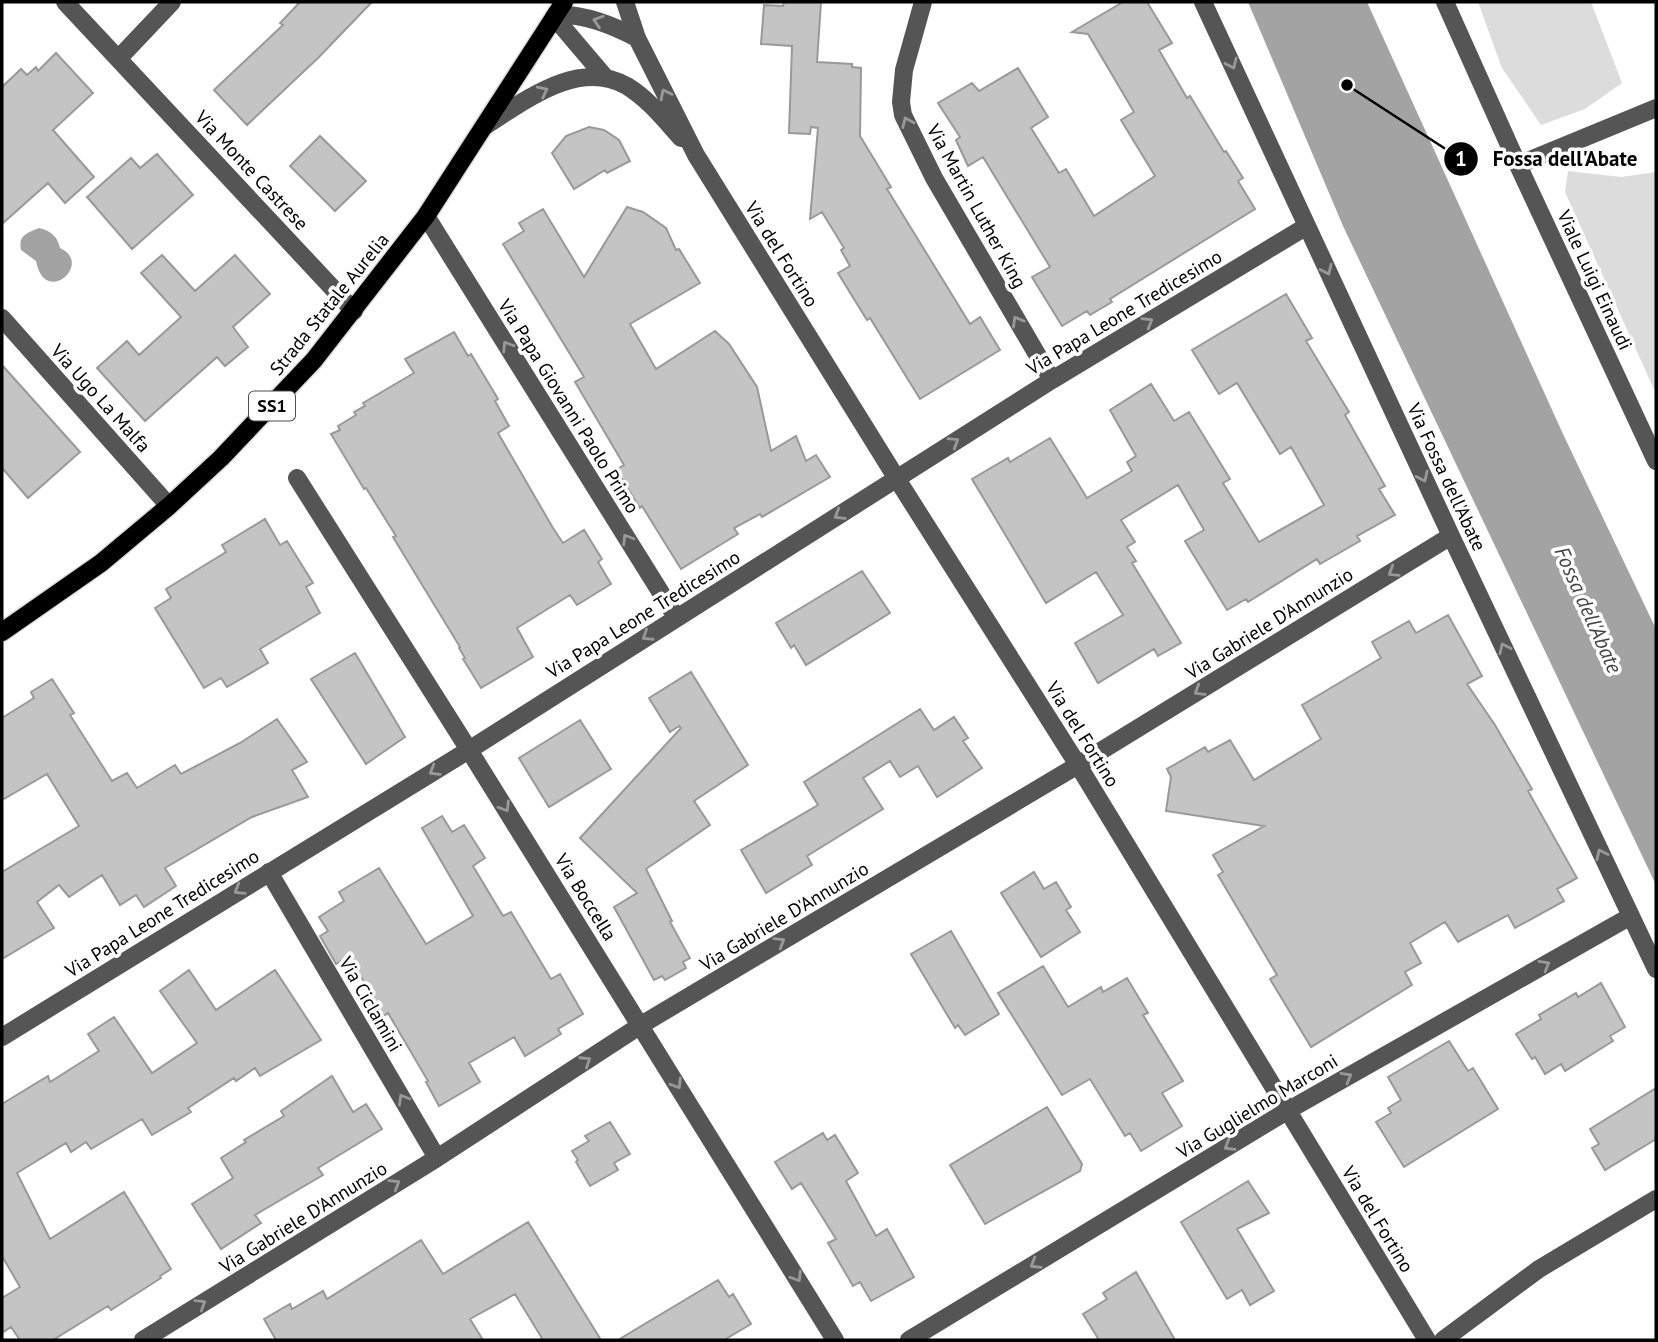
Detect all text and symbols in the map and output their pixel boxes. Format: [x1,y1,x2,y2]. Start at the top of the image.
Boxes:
one-way arrow [592,14,604,29]
one-way arrow [1224,57,1238,69]
one-way arrow [536,85,548,99]
one-way arrow [660,89,674,101]
street label: Via Monte Castrese [190,104,314,235]
one-way arrow [901,117,915,130]
street label: Via Martin Luther King [921,119,1032,292]
callout: Fossa dell'Abate [1443,138,1651,180]
text: 1 [1455,145,1467,172]
text: Fossa dell'Abate [1493,145,1637,172]
street label: Via del Fortino [739,196,824,311]
street label: Viale Luigi Einaudi [1552,205,1638,354]
street label: Strada Statale Aurelia [264,228,394,380]
street label: Via Papa Leone Tredicesimo [1021,244,1226,380]
one-way arrow [1319,263,1333,275]
street label: Via Papa Giovanni Paolo Primo [493,294,645,518]
one-way arrow [1012,316,1025,329]
one-way arrow [1140,318,1153,331]
street label: Via Ugo La Malfa [45,338,156,457]
one-way arrow [502,340,515,353]
road number: SS1 [249,392,295,420]
street label: Via Fossa dell'Abate [1402,398,1492,555]
one-way arrow [947,437,960,450]
one-way arrow [1415,469,1429,482]
one-way arrow [834,507,847,519]
one-way arrow [623,533,636,546]
water label: Fossa dell'Abate [1548,542,1629,678]
street label: Via Papa Leone Tredicesimo [541,545,744,684]
street label: Via Gabriele D'Annunzio [1180,562,1357,685]
one-way arrow [1387,564,1400,577]
one-way arrow [641,628,654,641]
one-way arrow [1498,643,1512,656]
street label: Via del Fortino [1040,676,1125,791]
one-way arrow [1193,683,1206,696]
one-way arrow [428,763,441,776]
one-way arrow [497,800,510,813]
street label: Via Papa Leone Tredicesimo [60,844,263,983]
street label: Via Boccella [549,848,622,945]
one-way arrow [1596,849,1610,861]
street label: Via Gabriele D'Annunzio [694,856,873,976]
one-way arrow [234,881,247,894]
one-way arrow [772,938,785,951]
street label: Via Ciclamini [334,951,408,1056]
one-way arrow [1537,960,1550,973]
street label: Via Guglielmo Marconi [1171,1048,1342,1164]
one-way arrow [578,1056,591,1069]
one-way arrow [1339,1072,1352,1085]
one-way arrow [669,1076,682,1089]
one-way arrow [398,1094,411,1107]
one-way arrow [1224,1138,1237,1151]
street label: Via Gabriele D'Annunzio [214,1156,391,1279]
street label: Via del Fortino [1336,1161,1419,1277]
one-way arrow [387,1180,400,1193]
one-way arrow [1029,1256,1042,1269]
one-way arrow [788,1270,801,1283]
one-way arrow [194,1300,207,1313]

